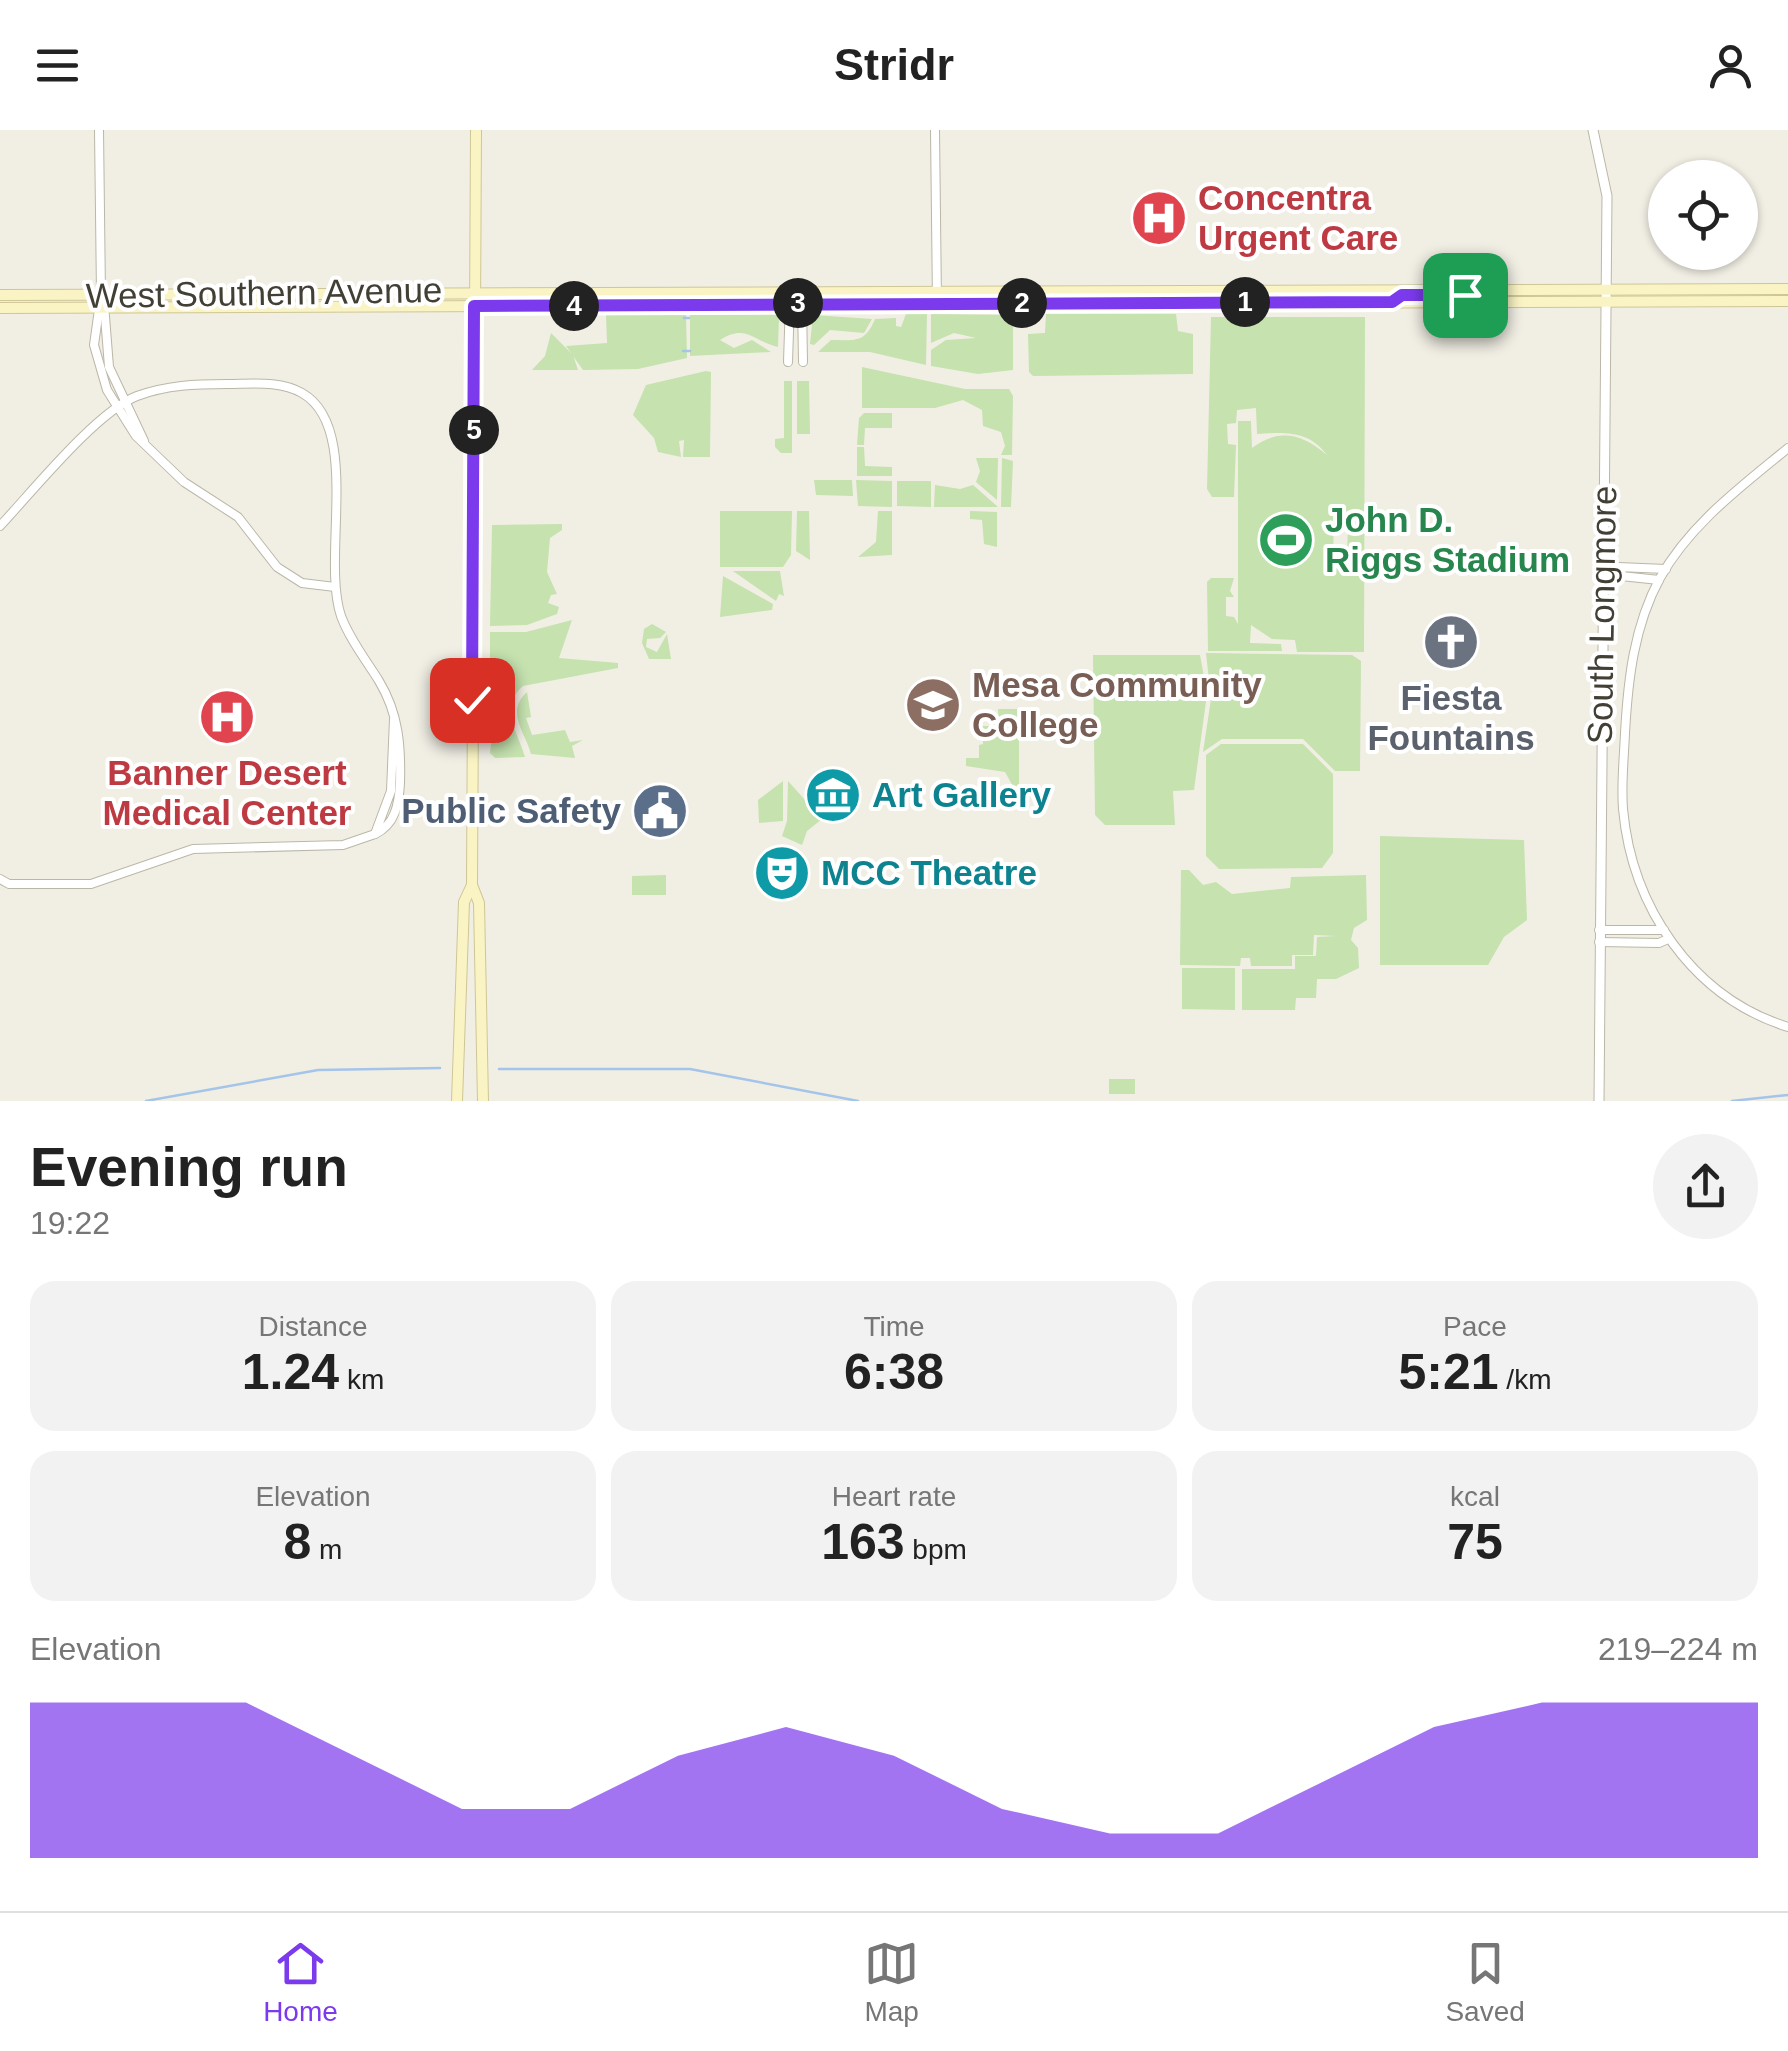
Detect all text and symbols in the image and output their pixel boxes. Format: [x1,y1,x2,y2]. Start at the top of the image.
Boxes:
icon: menu [30,38,85,93]
icon: person [1703,38,1758,93]
text: Stridr [834,39,954,90]
map controls [1648,160,1758,270]
button: locate [1648,160,1758,270]
place label: Concentra Urgent Care [1198,178,1398,257]
hospital icon: Concentra Urgent Care [1129,188,1189,248]
pin [1423,253,1508,338]
icon: arrive [1438,268,1493,323]
street label: West Southern Avenue [85,270,443,315]
pin: 1 [1220,277,1270,327]
pin: 3 [773,278,823,328]
pin: 2 [997,278,1047,328]
pin: 4 [549,281,599,331]
text: 1 [1237,286,1253,317]
text: 3 [790,287,806,318]
text: 2 [1014,287,1030,318]
text: 4 [566,290,582,321]
pin: 5 [449,405,499,455]
text: 5 [466,414,482,445]
street label: South Longmore [1580,485,1623,745]
place label: John D. Riggs Stadium [1325,500,1570,579]
sports icon: John D. Riggs Stadium [1256,510,1316,570]
church icon: Fiesta Fountains [1421,612,1481,672]
pin [430,658,515,743]
place label: Mesa Community College [972,665,1262,744]
icon: check [445,673,500,728]
school or university icon: Mesa Community College [903,675,963,735]
place label: Fiesta Fountains [1367,678,1535,757]
hospital icon: Banner Desert Medical Center [197,687,257,747]
place label: Banner Desert Medical Center [103,753,352,832]
museum icon: Art Gallery [803,765,863,825]
place label: Art Gallery [872,775,1051,814]
public building icon: Public Safety [630,781,690,841]
place label: Public Safety [401,791,622,830]
theatre icon: MCC Theatre [752,843,812,903]
place label: MCC Theatre [821,853,1037,892]
button: share [1653,1134,1758,1239]
text: Evening run [30,1136,348,1198]
text: 19:22 [30,1205,110,1241]
text: Distance [259,1311,367,1342]
text: Time [863,1311,925,1342]
text: Pace [1443,1311,1507,1342]
text: 1.24 [242,1344,339,1400]
text: 6:38 [844,1344,944,1400]
text: 5:21 [1399,1344,1499,1400]
text: km [339,1364,384,1395]
text: /km [1499,1364,1551,1395]
text: Elevation [255,1481,371,1512]
text: Heart rate [832,1481,956,1512]
text: kcal [1450,1481,1500,1512]
text: 8 [284,1514,311,1570]
text: 163 [821,1514,905,1570]
text: 75 [1447,1514,1503,1570]
text: m [311,1534,342,1565]
text: bpm [905,1534,967,1565]
text: Elevation [30,1631,162,1667]
text: 219–224 m [1598,1631,1758,1667]
tab: Home [263,1936,338,2028]
tab: Map [864,1936,919,2028]
tab: Saved [1445,1936,1525,2028]

